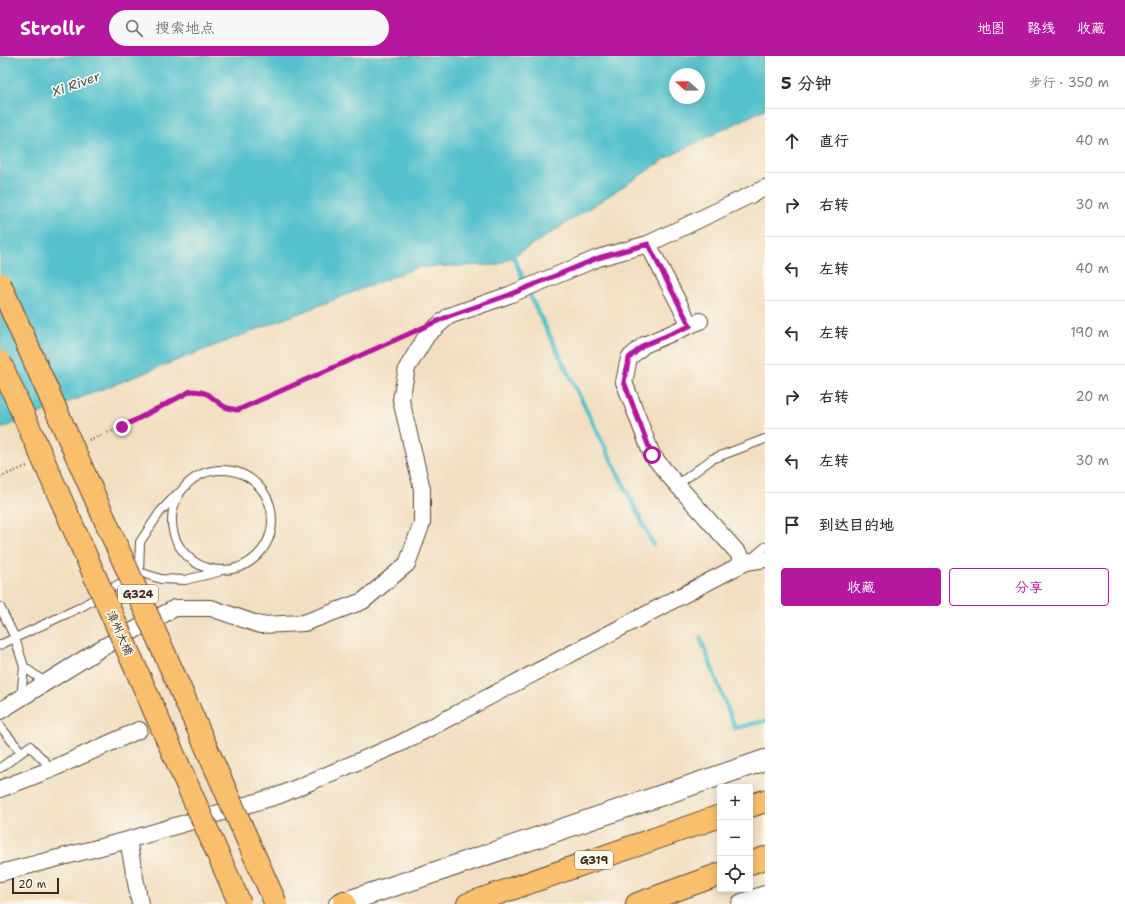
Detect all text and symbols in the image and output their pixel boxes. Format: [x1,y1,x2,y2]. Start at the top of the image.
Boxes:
search box [109,10,389,46]
text: Strollr [20,16,85,41]
icon: search [123,17,145,39]
text: 搜索地点 [155,18,215,38]
text: 地图 [977,19,1005,37]
text: 路线 [1027,19,1055,37]
text: 收藏 [1077,19,1105,37]
water label: Xi River [49,67,103,101]
north arrow [669,68,705,104]
text: 5 分钟 [781,72,831,94]
text: 步行 · 350 m [1029,74,1109,91]
icon: ahead [781,130,803,152]
text: 直行 [819,131,849,151]
text: 40 m [1075,132,1109,149]
icon: right [781,194,803,216]
text: 右转 [819,195,849,215]
text: 30 m [1075,196,1109,213]
icon: left [781,258,803,280]
text: 左转 [819,259,849,279]
text: 40 m [1075,260,1109,277]
icon: left [781,322,803,344]
text: 左转 [819,323,849,343]
text: 190 m [1070,324,1109,341]
icon: right [781,386,803,408]
text: 右转 [819,387,849,407]
text: 20 m [1076,388,1109,405]
route end [113,418,131,436]
route start [643,446,661,464]
icon: left [781,450,803,472]
text: 左转 [819,451,849,471]
text: 30 m [1075,452,1109,469]
icon: arrive [781,514,803,536]
text: 到达目的地 [819,515,894,535]
button: 收藏 [781,568,941,606]
button: 分享 [949,568,1109,606]
road number: G324 [118,585,158,603]
street label: 漳州大橋 [103,608,137,658]
map controls [717,784,753,892]
button: + [717,784,753,820]
button: − [717,820,753,856]
road number: G319 [575,851,613,869]
button: locate [717,856,753,892]
scale bar [12,876,59,895]
text: 20 m [18,877,46,892]

